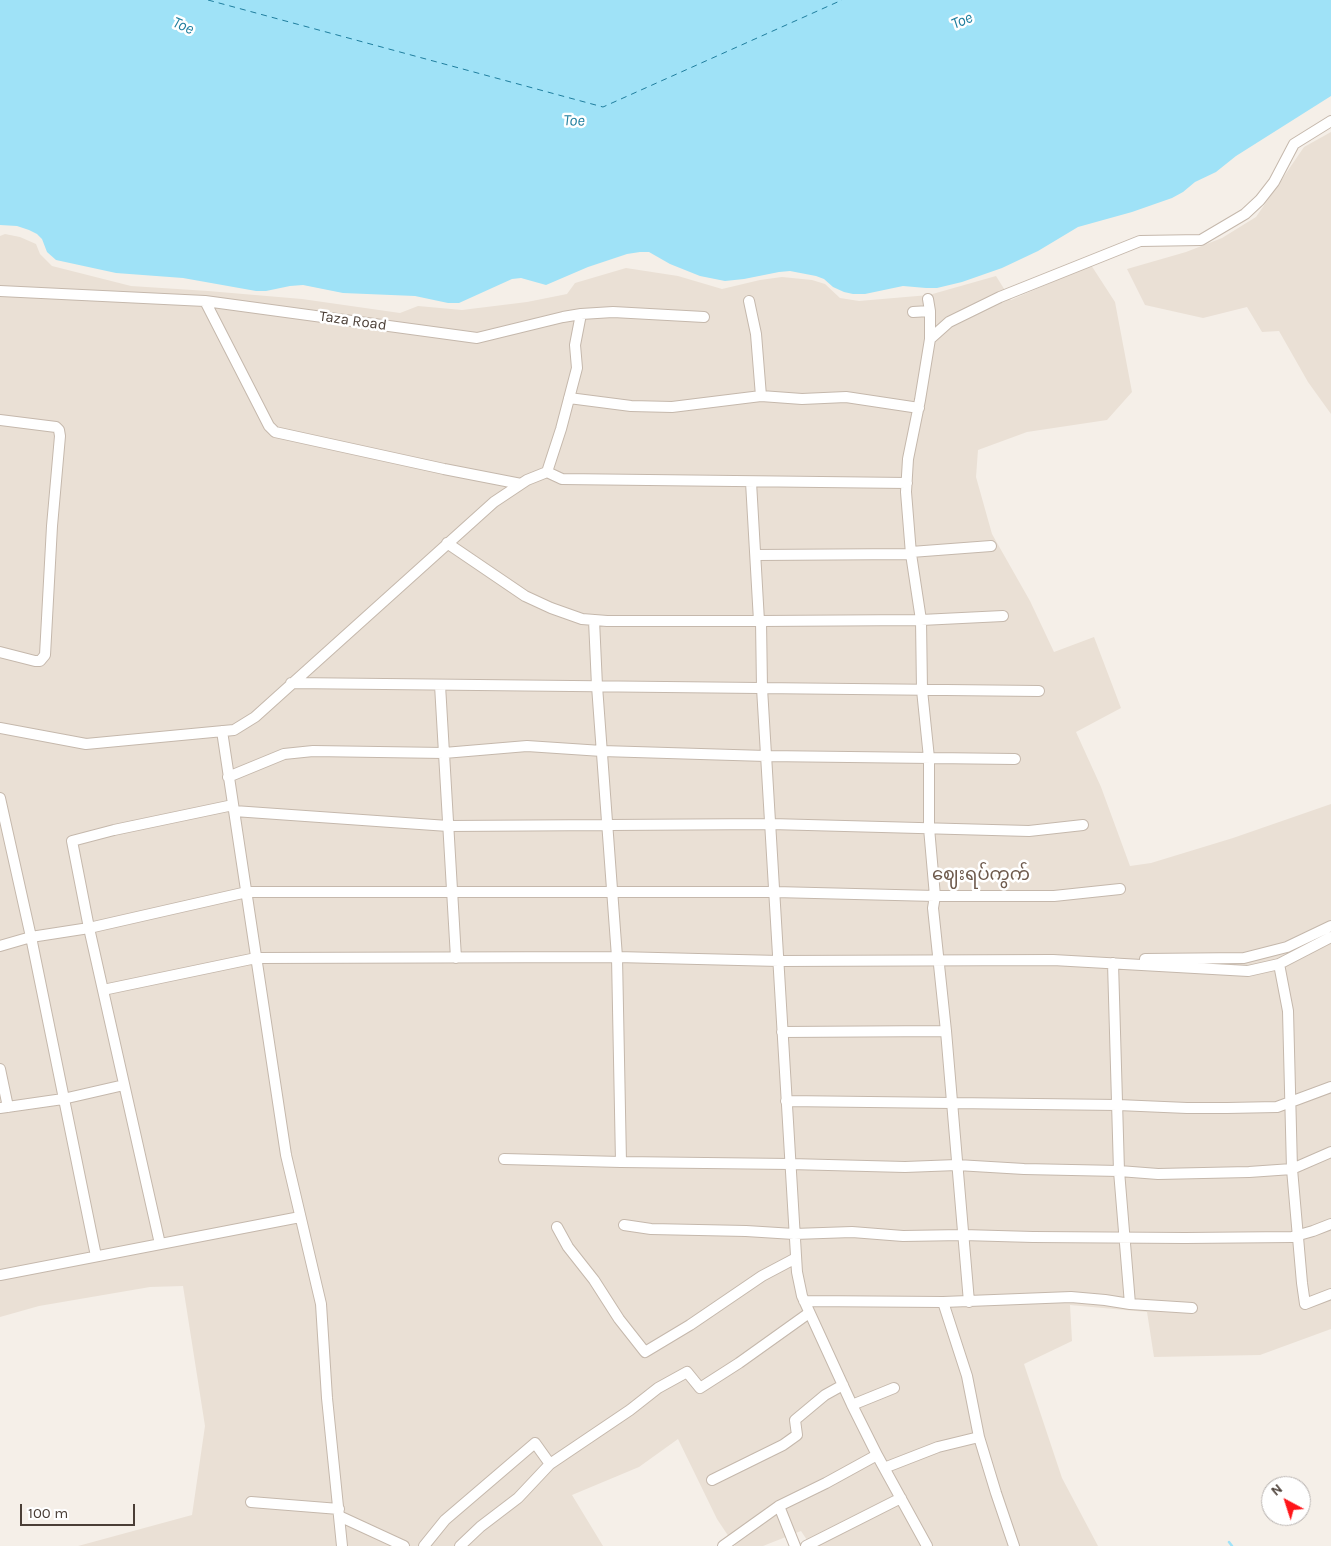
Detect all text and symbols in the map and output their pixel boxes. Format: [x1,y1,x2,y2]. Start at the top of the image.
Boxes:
water label: Toe [948,8,976,34]
water label: Toe [169,13,197,39]
water label: Toe [563,111,585,131]
street label: Taza Road [318,307,388,335]
district label: ဈေးရပ်ကွက် [932,864,1030,886]
north arrow [1261,1476,1311,1526]
text: N [1267,1480,1286,1500]
scale bar [22,1494,138,1526]
text: 100 m [28,1504,68,1522]

